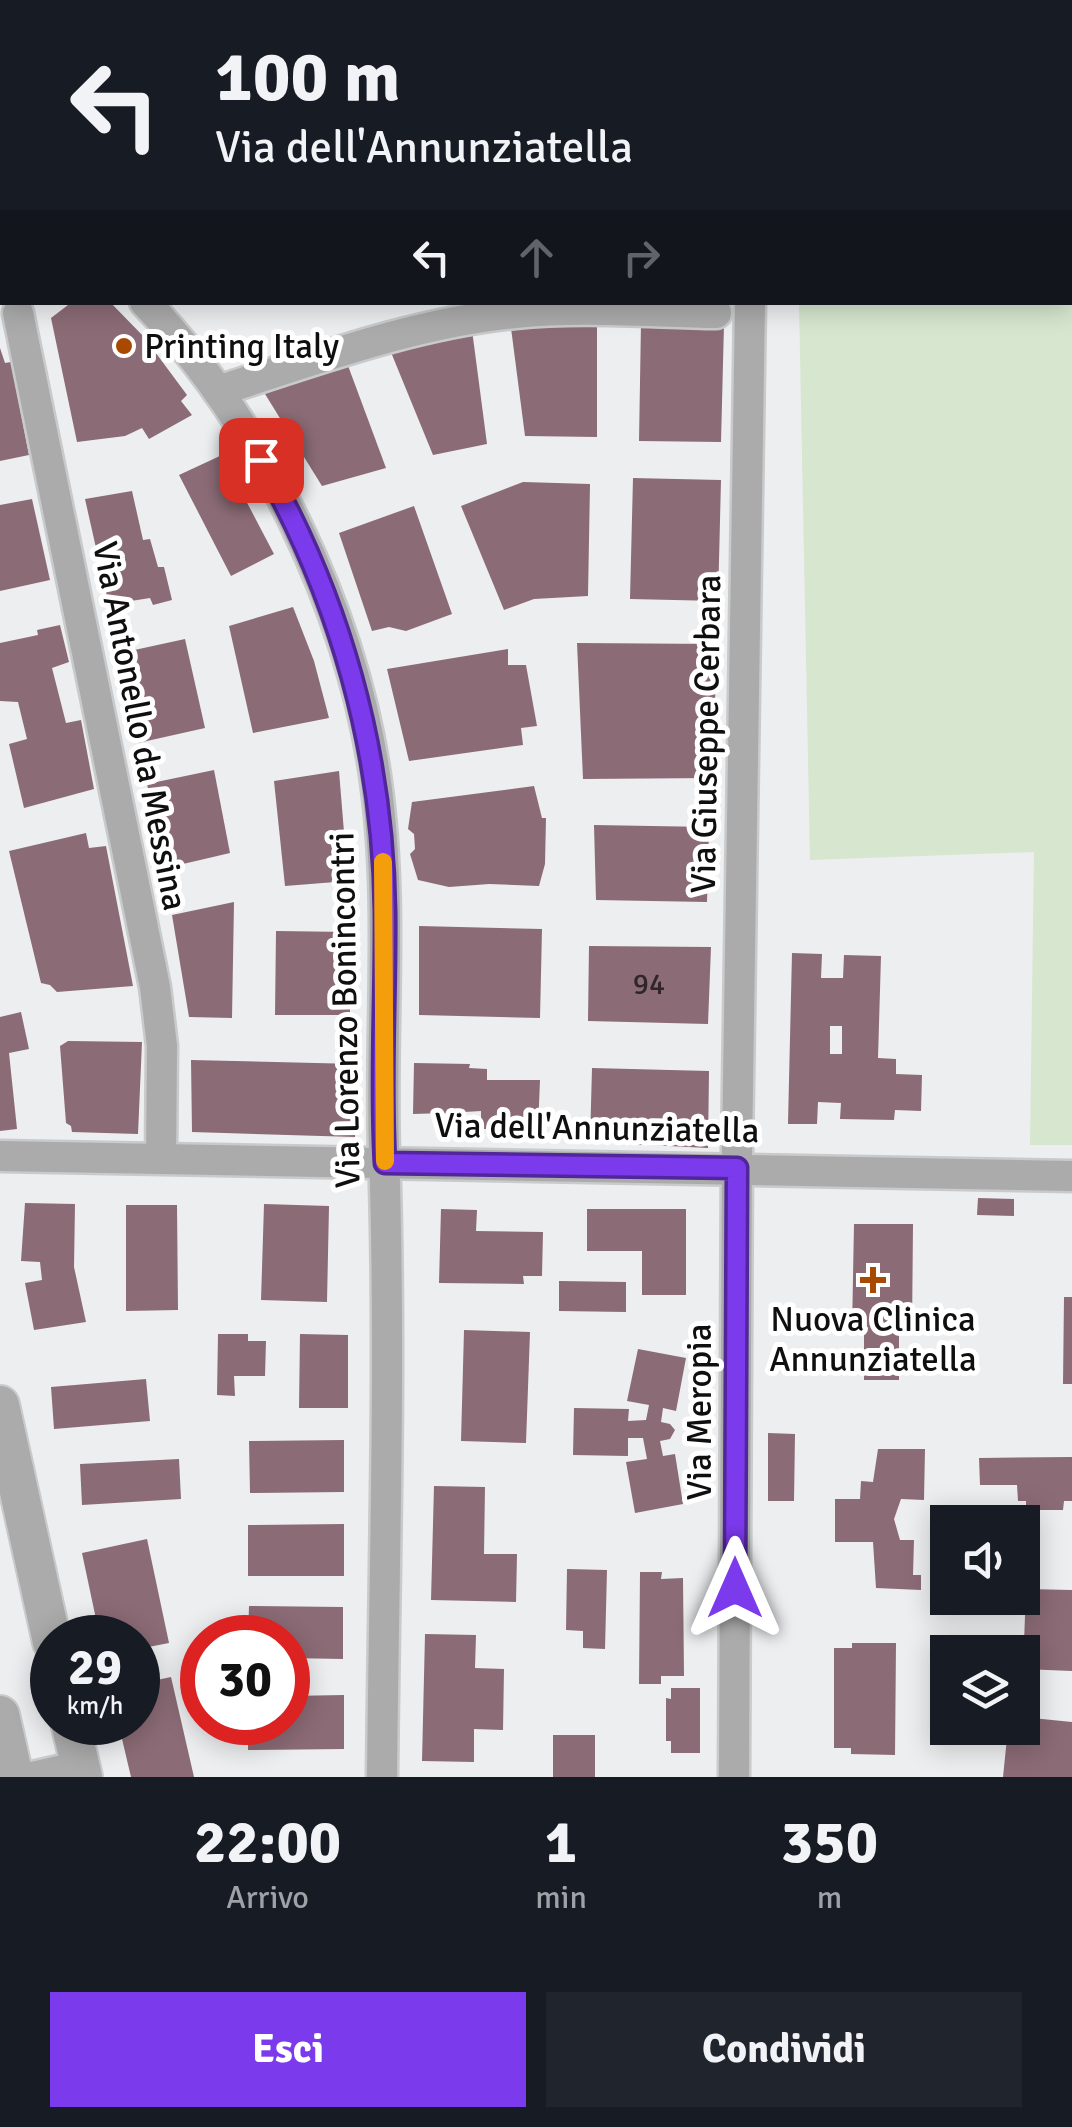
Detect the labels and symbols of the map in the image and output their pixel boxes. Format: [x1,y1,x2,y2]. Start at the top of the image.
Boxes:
place label: Printing Italy [144,325,339,368]
marker: Printing Italy [113,335,135,357]
pin [219,418,304,503]
street label: Via Antonello da Messina [83,538,197,914]
street label: Via Giuseppe Cerbara [682,574,730,894]
street label: Via Lorenzo Bonincontri [320,831,370,1189]
house number: 94 [633,966,665,1003]
street label: Via dell'Annunziatella [434,1104,760,1152]
marker: Nuova Clinica Annunziatella [860,1267,886,1293]
place label: Nuova Clinica Annunziatella [769,1298,977,1381]
street label: Via Meropia [678,1323,721,1501]
position arrow [683,1536,787,1640]
speed limit sign: 30 [180,1615,310,1745]

